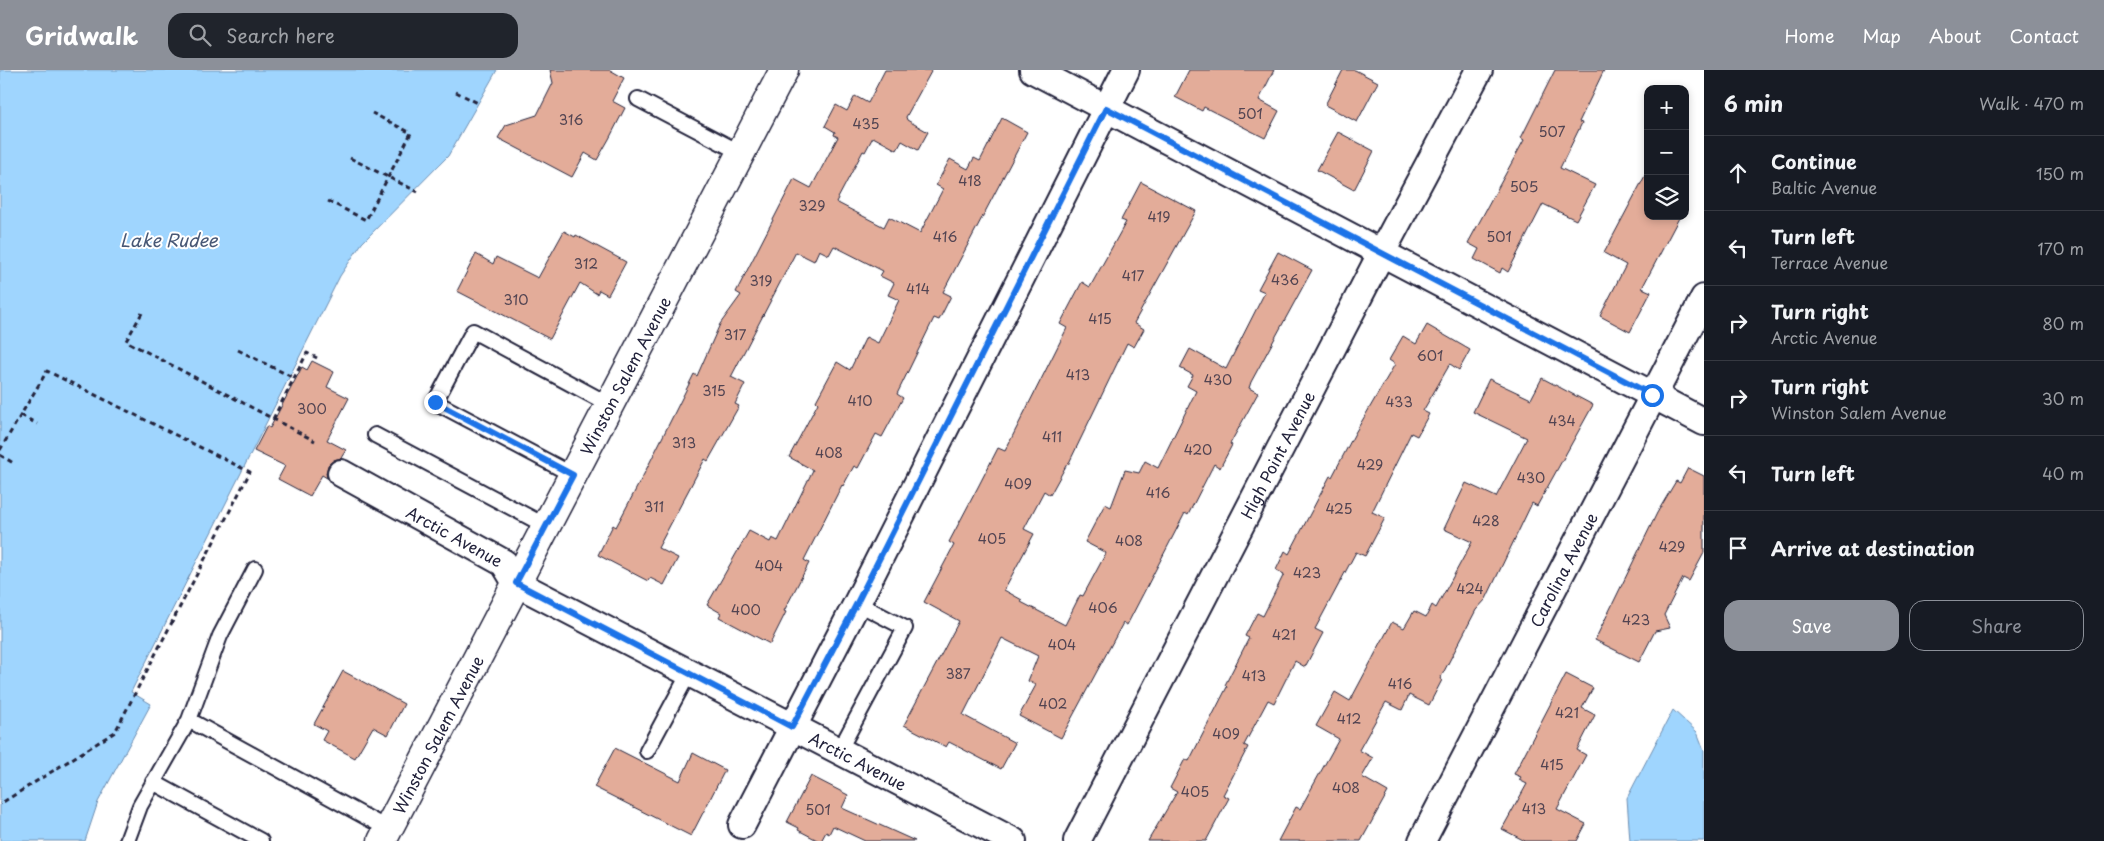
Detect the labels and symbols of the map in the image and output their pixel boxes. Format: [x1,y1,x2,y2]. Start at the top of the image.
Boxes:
house number: 501 [1237,103,1263,124]
house number: 316 [559,109,583,130]
house number: 435 [853,113,879,134]
house number: 507 [1539,121,1565,142]
house number: 418 [958,170,982,191]
house number: 505 [1510,176,1538,197]
house number: 329 [799,195,825,216]
house number: 419 [1148,206,1170,227]
water label: Lake Rudee [120,226,219,253]
house number: 416 [933,226,957,247]
house number: 501 [1486,226,1512,247]
house number: 312 [574,253,598,274]
house number: 417 [1122,265,1144,286]
house number: 436 [1271,269,1299,290]
house number: 319 [750,270,772,291]
house number: 414 [906,278,930,299]
house number: 310 [504,289,528,310]
street label: Winston Salem Avenue [573,292,676,459]
house number: 415 [1088,308,1112,329]
house number: 317 [724,324,746,345]
house number: 601 [1417,345,1443,366]
house number: 413 [1066,364,1090,385]
house number: 430 [1204,369,1232,390]
house number: 315 [702,380,726,401]
route start [1641,384,1664,407]
street label: High Point Avenue [1234,387,1320,523]
house number: 410 [848,390,872,411]
route end [424,391,447,414]
house number: 433 [1385,391,1413,412]
house number: 300 [297,398,327,419]
house number: 434 [1548,410,1576,431]
house number: 411 [1042,426,1062,447]
house number: 313 [672,432,696,453]
house number: 420 [1184,439,1212,460]
house number: 408 [815,442,843,463]
house number: 429 [1357,454,1383,475]
house number: 430 [1517,467,1545,488]
house number: 409 [1004,473,1032,494]
house number: 416 [1146,482,1170,503]
house number: 311 [644,496,664,517]
house number: 425 [1325,498,1353,519]
street label: Arctic Avenue [402,500,508,572]
street label: Carolina Avenue [1523,508,1603,631]
house number: 428 [1472,510,1500,531]
house number: 405 [978,528,1006,549]
house number: 408 [1115,530,1143,551]
house number: 429 [1659,536,1685,557]
house number: 404 [755,555,783,576]
house number: 423 [1293,562,1321,583]
house number: 424 [1456,578,1484,599]
house number: 406 [1088,597,1118,618]
house number: 400 [731,599,761,620]
house number: 423 [1622,609,1650,630]
house number: 421 [1272,624,1296,645]
house number: 404 [1048,634,1076,655]
street label: Winston Salem Avenue [386,651,489,818]
house number: 387 [945,663,971,684]
house number: 413 [1242,665,1266,686]
house number: 416 [1388,673,1412,694]
house number: 402 [1039,693,1068,714]
house number: 421 [1555,702,1579,723]
house number: 412 [1337,708,1361,729]
house number: 409 [1212,723,1240,744]
street label: Arctic Avenue [805,725,911,796]
house number: 415 [1540,754,1564,775]
house number: 408 [1332,777,1360,798]
house number: 405 [1181,781,1209,802]
house number: 413 [1522,798,1546,819]
house number: 501 [805,799,831,820]

